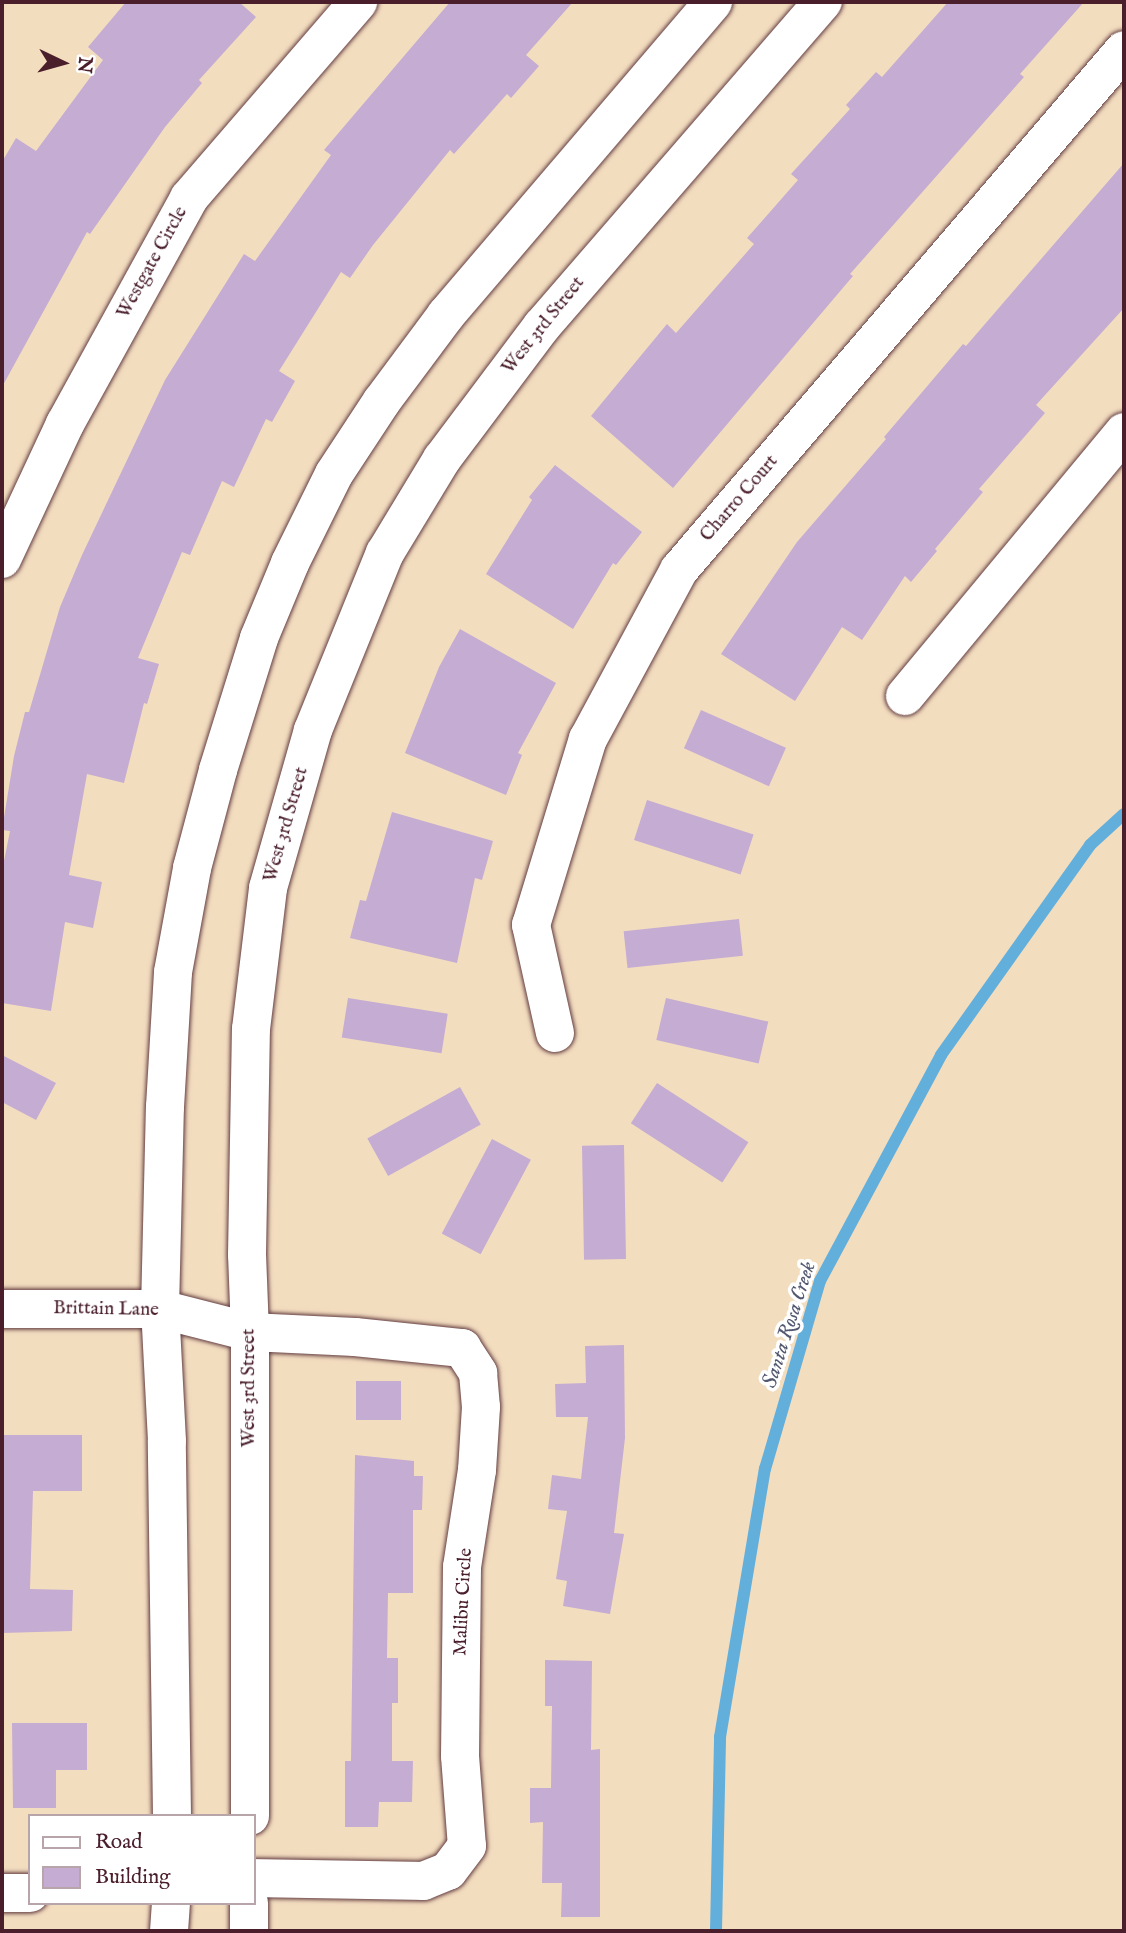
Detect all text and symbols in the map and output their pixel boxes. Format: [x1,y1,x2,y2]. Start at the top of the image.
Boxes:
north arrow [28,28,98,98]
text: N [71,56,97,74]
street label: Westgate Circle [113,203,193,323]
street label: West 3rd Street [498,273,590,379]
street label: Charro Court [696,451,784,547]
street label: West 3rd Street [260,765,314,885]
water label: Santa Rosa Creek [758,1259,822,1391]
street label: Brittain Lane [53,1298,159,1322]
street label: West 3rd Street [239,1329,261,1447]
street label: Malibu Circle [450,1548,478,1656]
legend [28,1814,256,1905]
text: Road [95,1829,142,1856]
text: Building [95,1864,170,1891]

